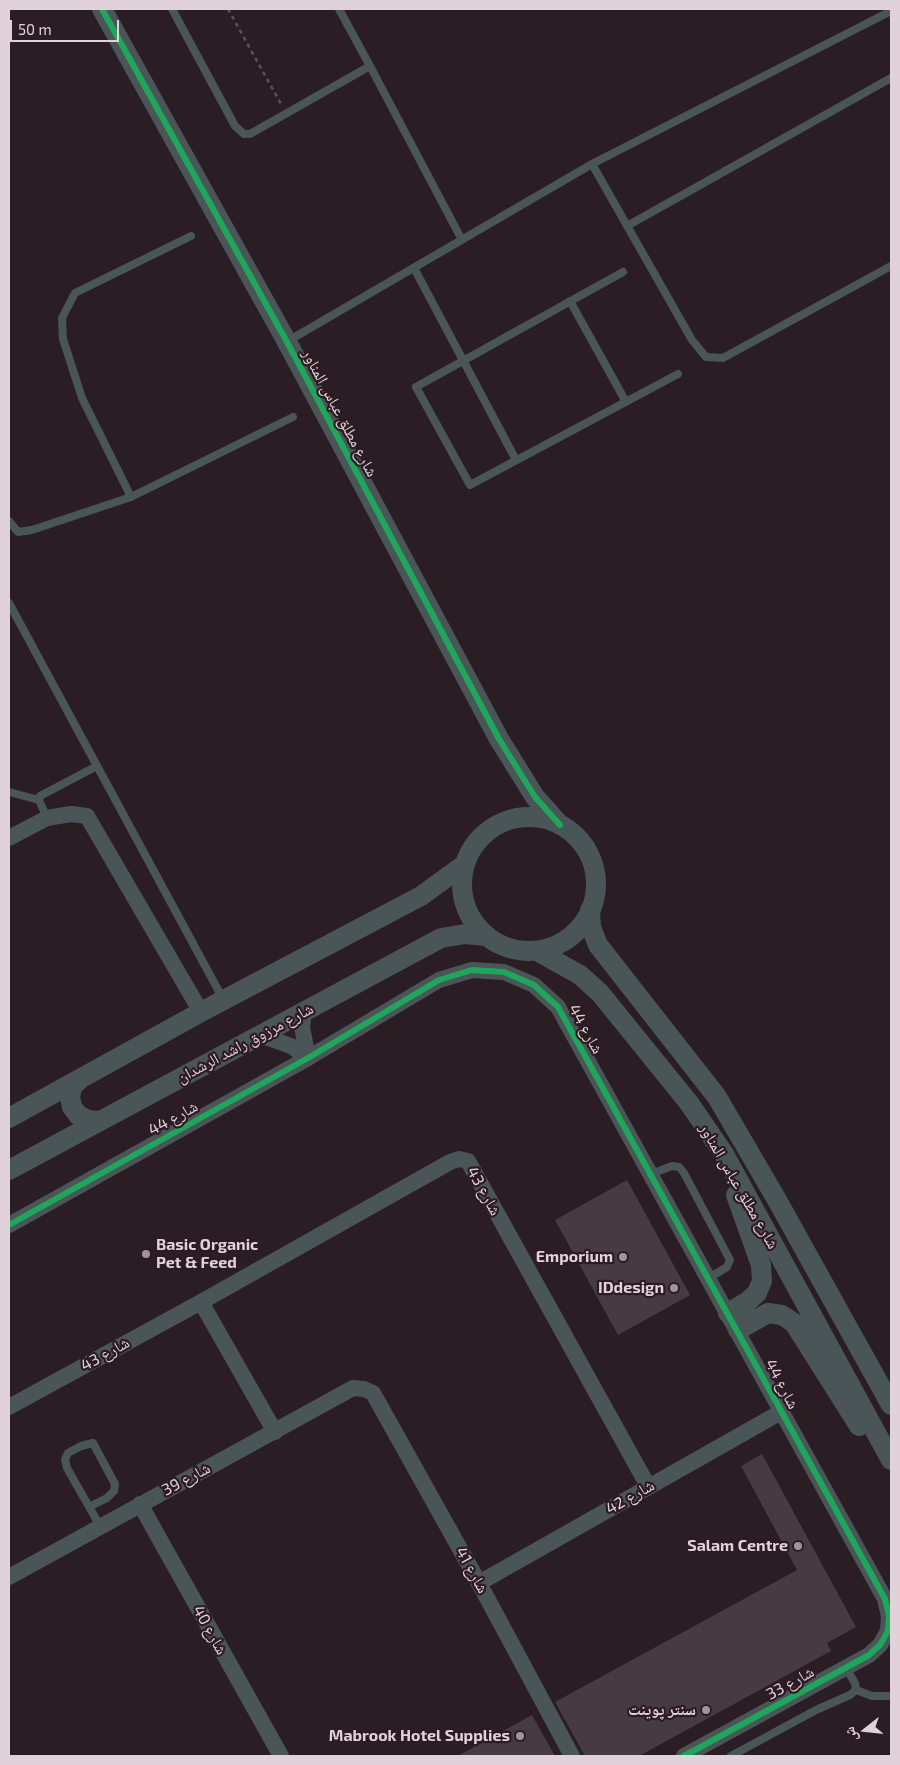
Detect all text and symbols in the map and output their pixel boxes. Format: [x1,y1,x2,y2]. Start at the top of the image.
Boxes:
scale bar [12,10,121,42]
text: 50 m [18,20,52,38]
street label: شارع مطلق عباس المناور [298,346,382,480]
street label: شارع مرزوق راشد الرشدان [173,999,317,1087]
street label: شارع 44 [565,1001,607,1057]
street label: شارع 44 [145,1097,201,1139]
street label: شارع مطلق عباس المناور [695,1120,783,1252]
street label: شارع 43 [463,1163,505,1219]
place label: Basic Organic Pet & Feed [156,1235,258,1273]
place label: Emporium [536,1247,613,1267]
marker: Basic Organic Pet & Feed [140,1248,152,1260]
marker: Emporium [617,1251,629,1263]
place label: IDdesign [598,1278,664,1298]
marker: IDdesign [668,1282,680,1294]
street label: شارع 43 [77,1333,133,1375]
street label: شارع 44 [761,1356,803,1412]
street label: شارع 39 [159,1458,213,1500]
street label: شارع 42 [602,1475,658,1519]
place label: Salam Centre [687,1536,788,1556]
marker: Salam Centre [792,1540,804,1552]
street label: شارع 41 [451,1543,493,1597]
street label: شارع 40 [189,1602,231,1658]
street label: شارع 33 [763,1662,817,1704]
place label: سنتر پوينت [628,1700,696,1720]
marker: سنتر پوينت [700,1704,712,1716]
north arrow [840,1705,890,1755]
text: ش [840,1725,860,1744]
place label: Mabrook Hotel Supplies [329,1726,510,1746]
marker: Mabrook Hotel Supplies [514,1730,526,1742]

